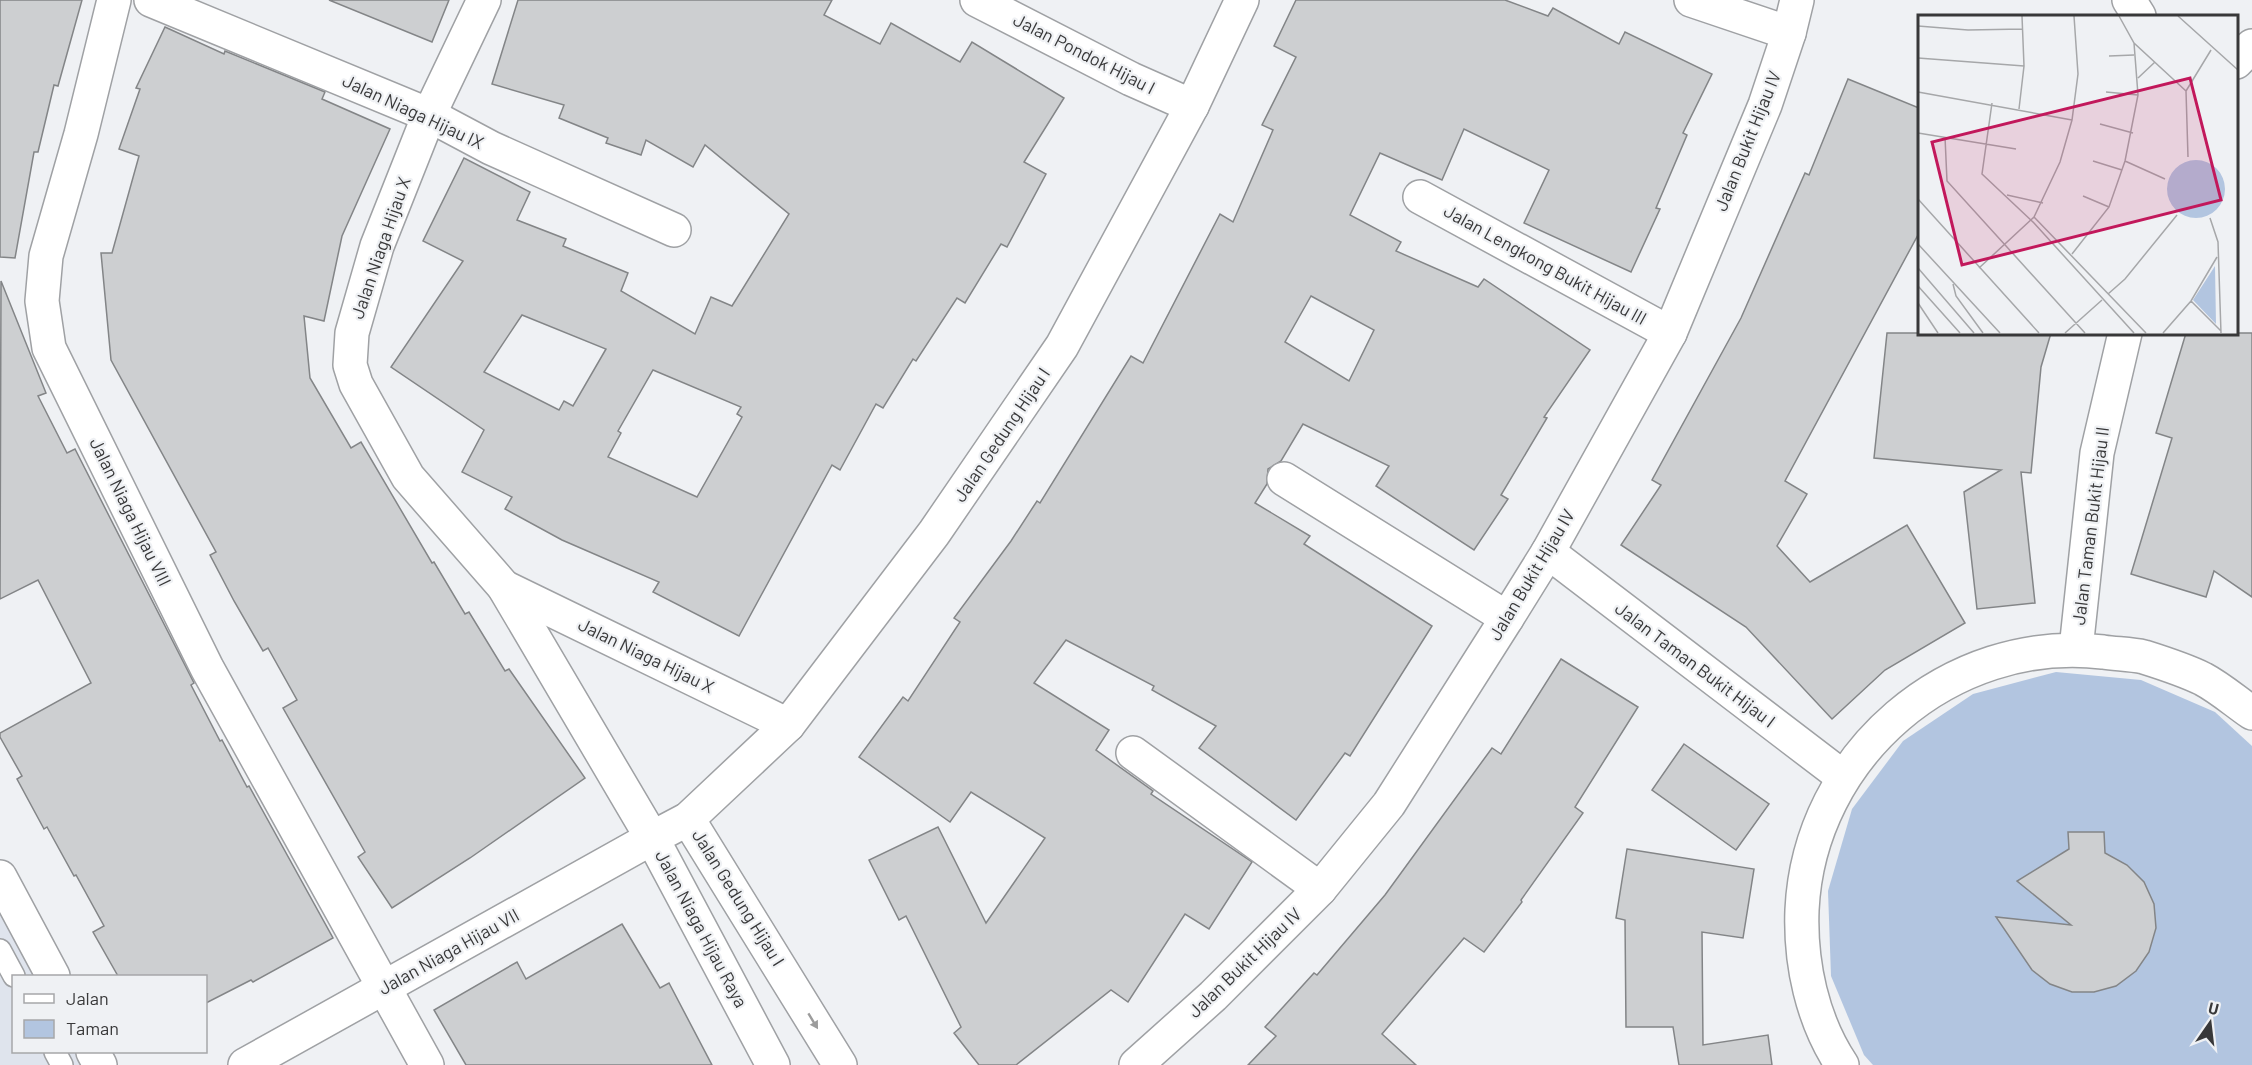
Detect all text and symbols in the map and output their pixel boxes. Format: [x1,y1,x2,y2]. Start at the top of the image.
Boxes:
street label: Jalan Pondok Hijau I [1010,8,1159,98]
inset map [1918,15,2237,334]
street label: Jalan Bukit Hijau IV [1709,67,1785,214]
street label: Jalan Niaga Hijau IX [339,69,487,153]
street label: Jalan Niaga Hijau X [345,174,415,321]
street label: Jalan Lengkong Bukit Hijau III [1440,199,1651,329]
street label: Jalan Gedung Hijau I [948,363,1054,506]
street label: Jalan Taman Bukit Hijau II [2067,425,2113,626]
street label: Jalan Niaga Hijau VIII [85,434,176,589]
street label: Jalan Bukit Hijau IV [1483,505,1579,644]
street label: Jalan Taman Bukit Hijau I [1611,597,1780,732]
street label: Jalan Niaga Hijau X [575,613,718,698]
street label: Jalan Gedung Hijau I [688,825,790,970]
street label: Jalan Niaga Hijau Raya [651,846,753,1011]
street label: Jalan Bukit Hijau IV [1183,902,1306,1022]
street label: Jalan Niaga Hijau VII [374,903,523,999]
legend [12,975,207,1053]
text: Jalan [66,987,109,1009]
north arrow [2180,993,2240,1053]
text: U [2207,998,2221,1018]
one-way arrow [808,1013,819,1029]
text: Taman [66,1017,119,1039]

